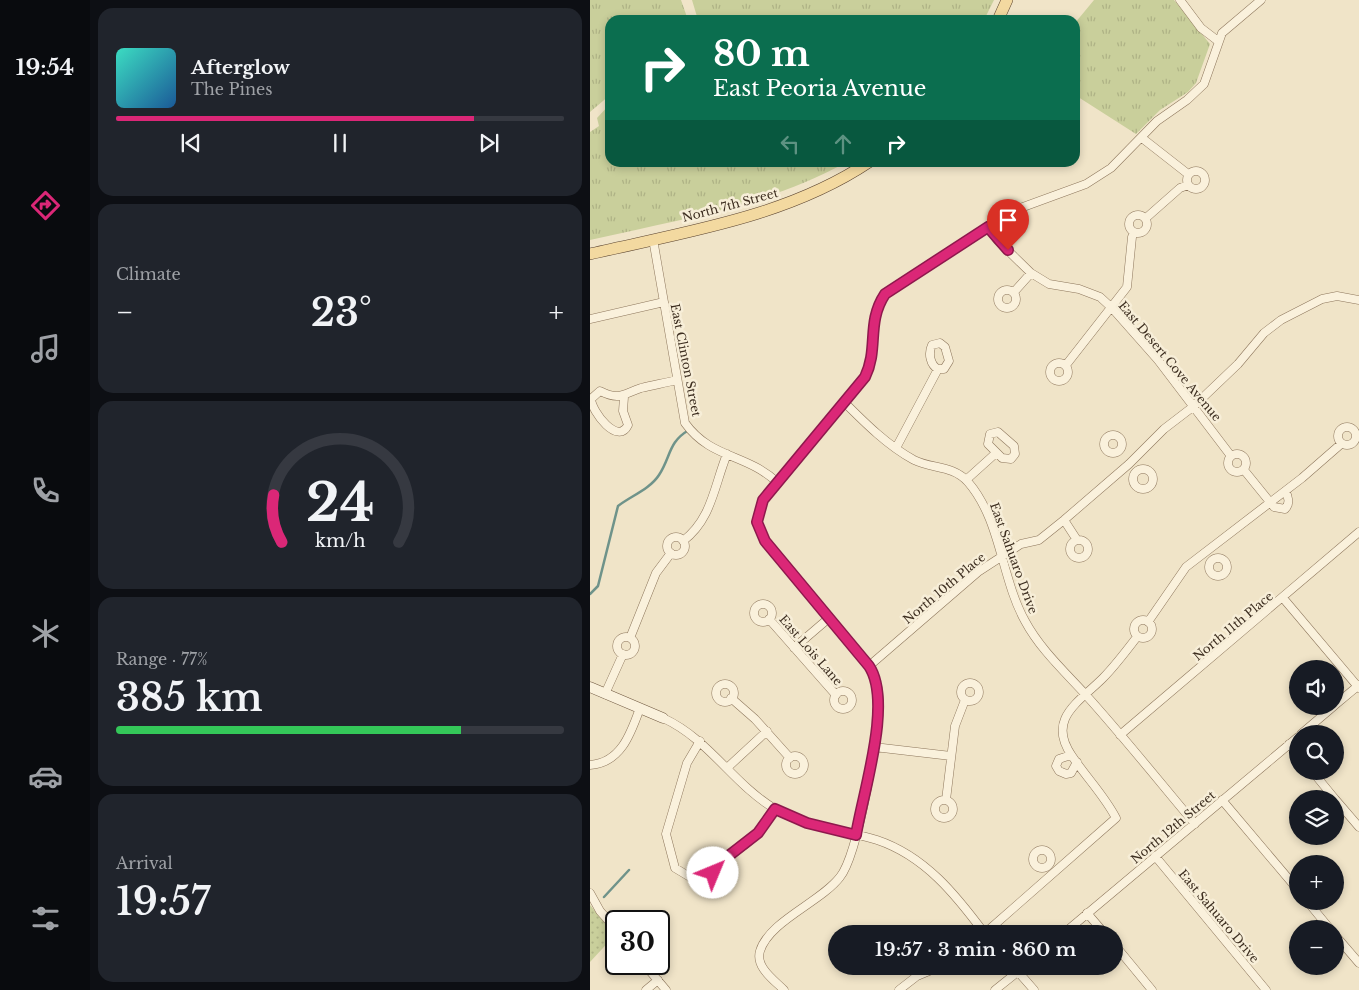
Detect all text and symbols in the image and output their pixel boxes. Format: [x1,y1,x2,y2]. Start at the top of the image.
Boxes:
text: 80 m [713,32,810,75]
icon: right [630,35,695,100]
text: 19:54 [16,54,74,81]
text: Afterglow [191,56,290,79]
text: East Peoria Avenue [713,75,926,102]
text: The Pines [191,79,273,99]
icon: previous [177,129,205,157]
icon: pause [326,129,354,157]
icon: next [475,129,503,157]
icon: left [776,130,804,158]
icon: ahead [829,130,857,158]
icon: right [882,130,910,158]
street label: North 7th Street [680,185,780,225]
icon: directions [28,188,63,223]
pin [987,199,1029,250]
icon: arrive [994,206,1022,234]
text: Climate [116,264,181,284]
text: 23° [311,289,372,336]
text: − [116,295,134,330]
text: + [549,295,564,330]
street label: East Desert Cove Avenue [1115,298,1225,424]
street label: East Clinton Street [668,302,704,418]
icon: music [28,331,63,366]
text: 24 [306,471,374,535]
icon: phone [28,473,63,508]
street label: East Sahuaro Drive [987,500,1041,616]
text: km/h [315,530,365,552]
street label: North 10th Place [900,549,988,627]
street label: North 11th Place [1190,588,1276,664]
street label: East Lois Lane [776,612,846,689]
icon: climate [28,616,63,651]
text: Range · 77% [116,649,208,669]
map controls [1289,660,1344,975]
button: sound [1289,660,1344,715]
text: 385 km [116,674,263,721]
button: search [1289,725,1344,780]
icon: car [28,759,63,794]
street label: North 12th Street [1128,787,1219,867]
button: layers [1289,790,1344,845]
position arrow [686,846,738,898]
text: Arrival [116,853,173,873]
button: + [1289,855,1344,910]
street label: East Sahuaro Drive [1176,866,1263,966]
text: 19:57 [116,878,210,925]
icon: filters [28,901,63,936]
speed limit sign: 30 [605,910,670,975]
button: − [1289,920,1344,975]
text: 19:57 · 3 min · 860 m [875,938,1076,961]

